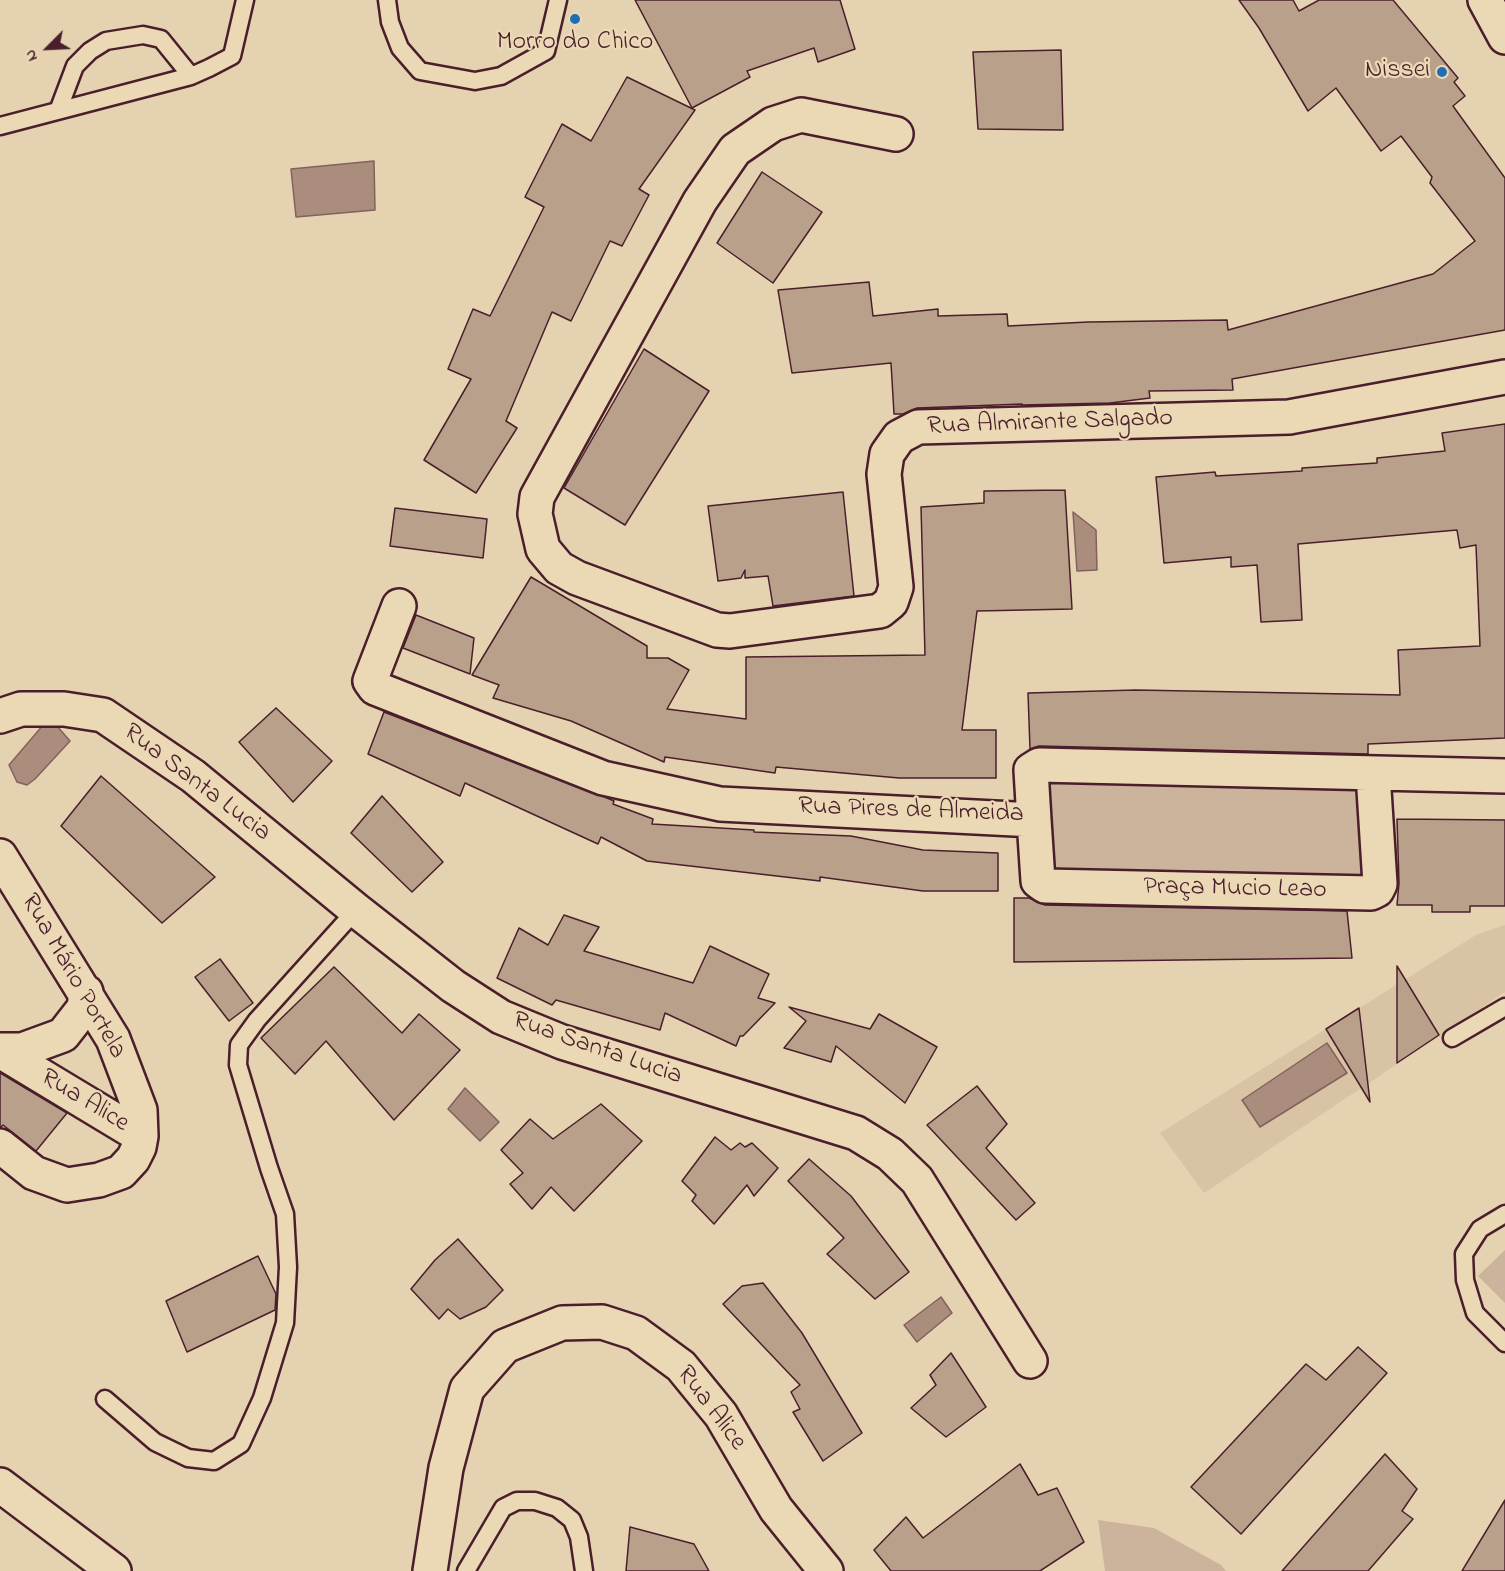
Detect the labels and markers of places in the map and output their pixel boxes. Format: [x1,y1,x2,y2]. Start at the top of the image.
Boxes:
marker: Morro do Chico [568,12,582,26]
place label: Morro do Chico [497,28,653,60]
place label: Nissei [1365,56,1430,88]
marker: Nissei [1435,65,1449,79]

